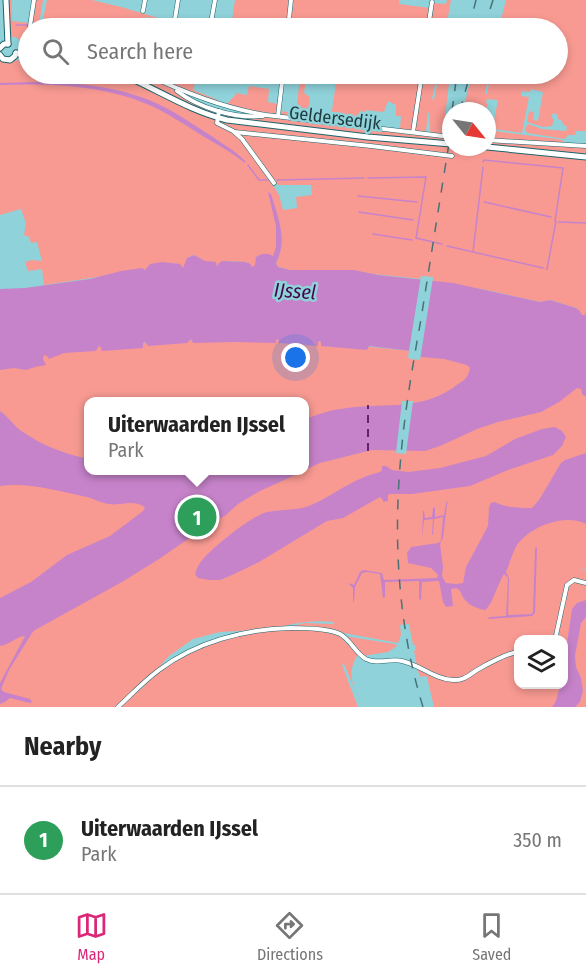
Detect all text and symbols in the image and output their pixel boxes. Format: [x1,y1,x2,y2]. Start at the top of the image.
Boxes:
search box [18,18,568,84]
icon: search [39,35,72,68]
text: Search here [87,38,193,65]
street label: Geldersedijk [288,101,383,135]
north arrow [442,102,496,156]
water label: IJssel [273,278,317,304]
your location [281,343,310,372]
popup [84,397,309,475]
text: Uiterwaarden IJssel [108,411,285,438]
text: Park [108,438,144,462]
pin: 1 [178,494,216,540]
map controls [514,635,568,689]
button: layers [514,635,568,689]
text: Nearby [24,731,101,762]
text: Uiterwaarden IJssel [81,815,258,842]
text: 1 [39,828,48,852]
text: 350 m [513,828,562,852]
text: Park [81,842,117,866]
tab: Map [75,909,108,964]
tab: Directions [257,909,323,964]
tab: Saved [472,909,511,964]

